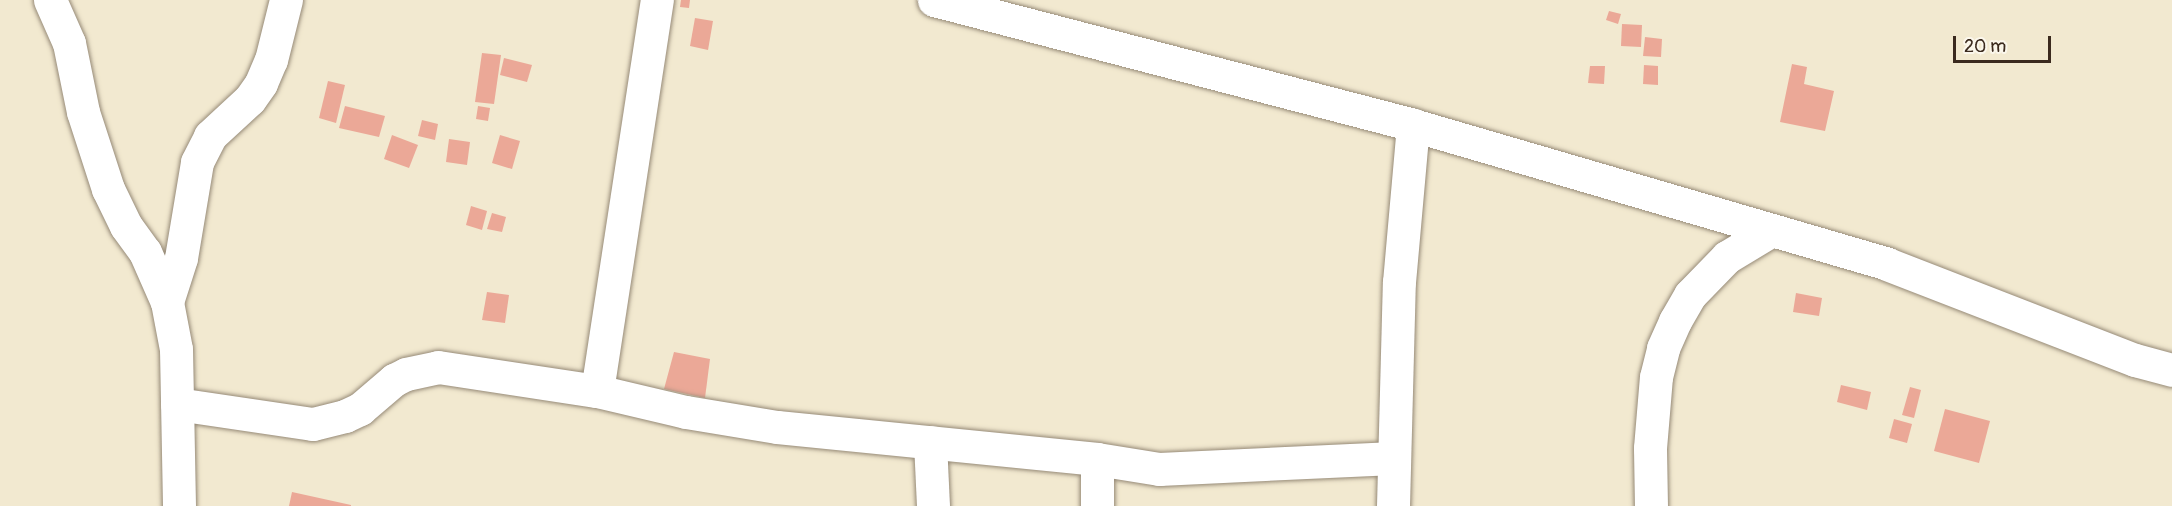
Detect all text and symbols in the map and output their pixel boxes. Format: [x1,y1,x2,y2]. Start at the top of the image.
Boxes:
scale bar [1956,24,2054,62]
text: 20 m [1964,35,2006,58]

